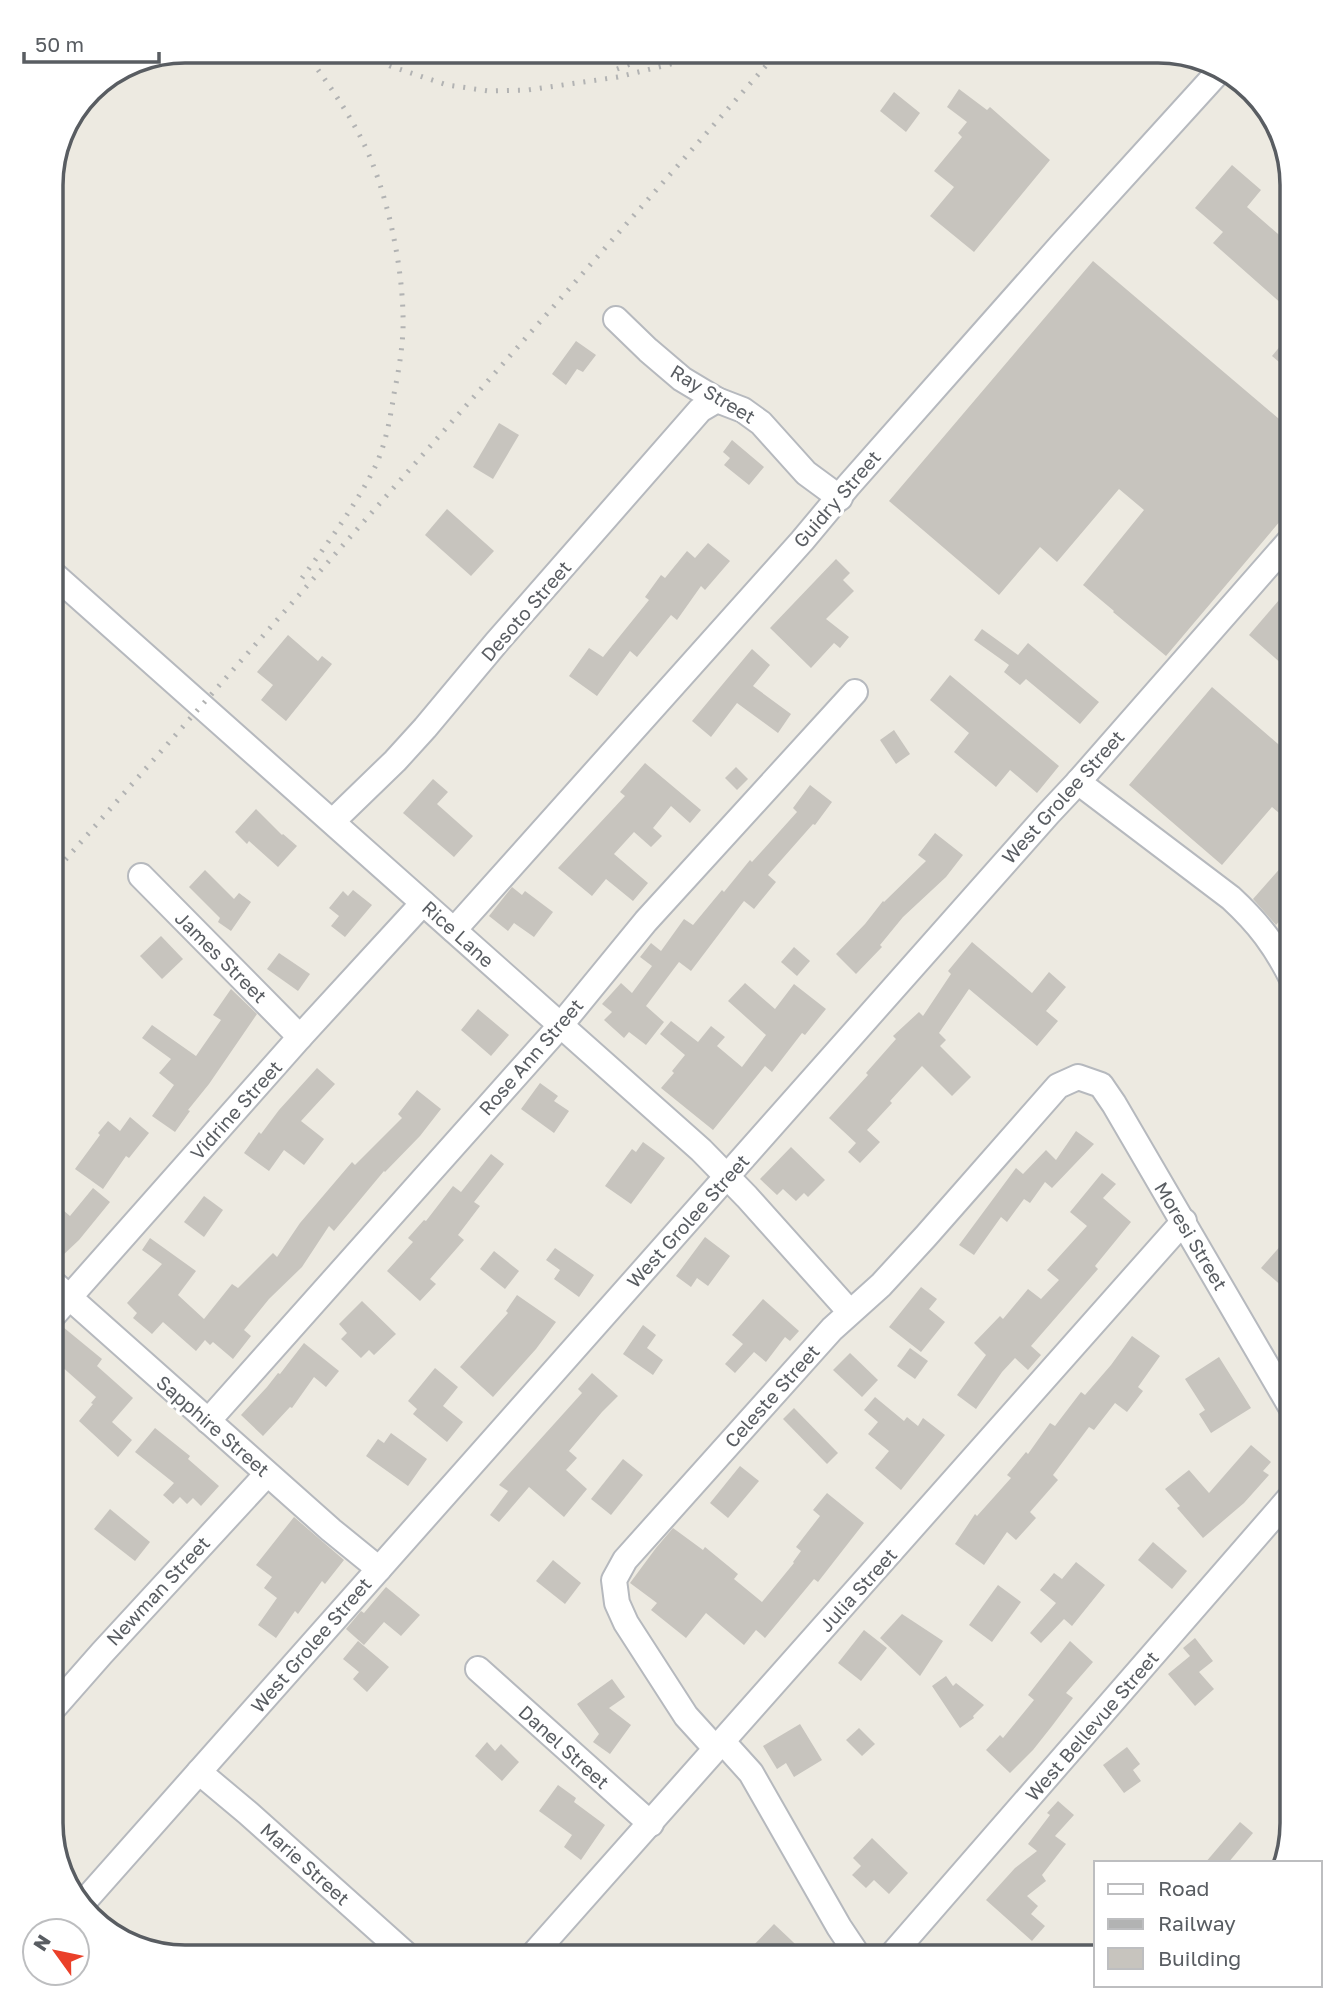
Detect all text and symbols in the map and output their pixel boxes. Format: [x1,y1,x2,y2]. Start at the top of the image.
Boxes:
scale bar [24,21,159,65]
text: 50 m [35,31,84,57]
street label: Ray Street [667,359,760,428]
street label: Guidry Street [788,445,885,552]
street label: Desoto Street [476,556,576,666]
street label: West Grolee Street [997,725,1129,868]
street label: Rice Lane [418,895,499,972]
street label: James Street [171,906,272,1007]
street label: Rose Ann Street [474,994,588,1120]
street label: Vidrine Street [185,1055,286,1164]
street label: West Grolee Street [622,1149,754,1292]
street label: Moresi Street [1150,1177,1233,1294]
street label: Celeste Street [719,1339,824,1452]
street label: Sapphire Street [152,1370,275,1481]
street label: Newman Street [101,1531,214,1650]
street label: Julia Street [814,1543,901,1636]
street label: West Grolee Street [246,1572,376,1717]
street label: West Bellevue Street [1020,1646,1163,1805]
street label: Danel Street [514,1700,614,1793]
street label: Marie Street [256,1818,354,1910]
legend [1094,1861,1322,1987]
text: Road [1158,1875,1209,1901]
text: Railway [1158,1910,1236,1936]
north arrow [21,1917,91,1987]
text: N [28,1930,55,1955]
text: Building [1158,1945,1241,1971]

